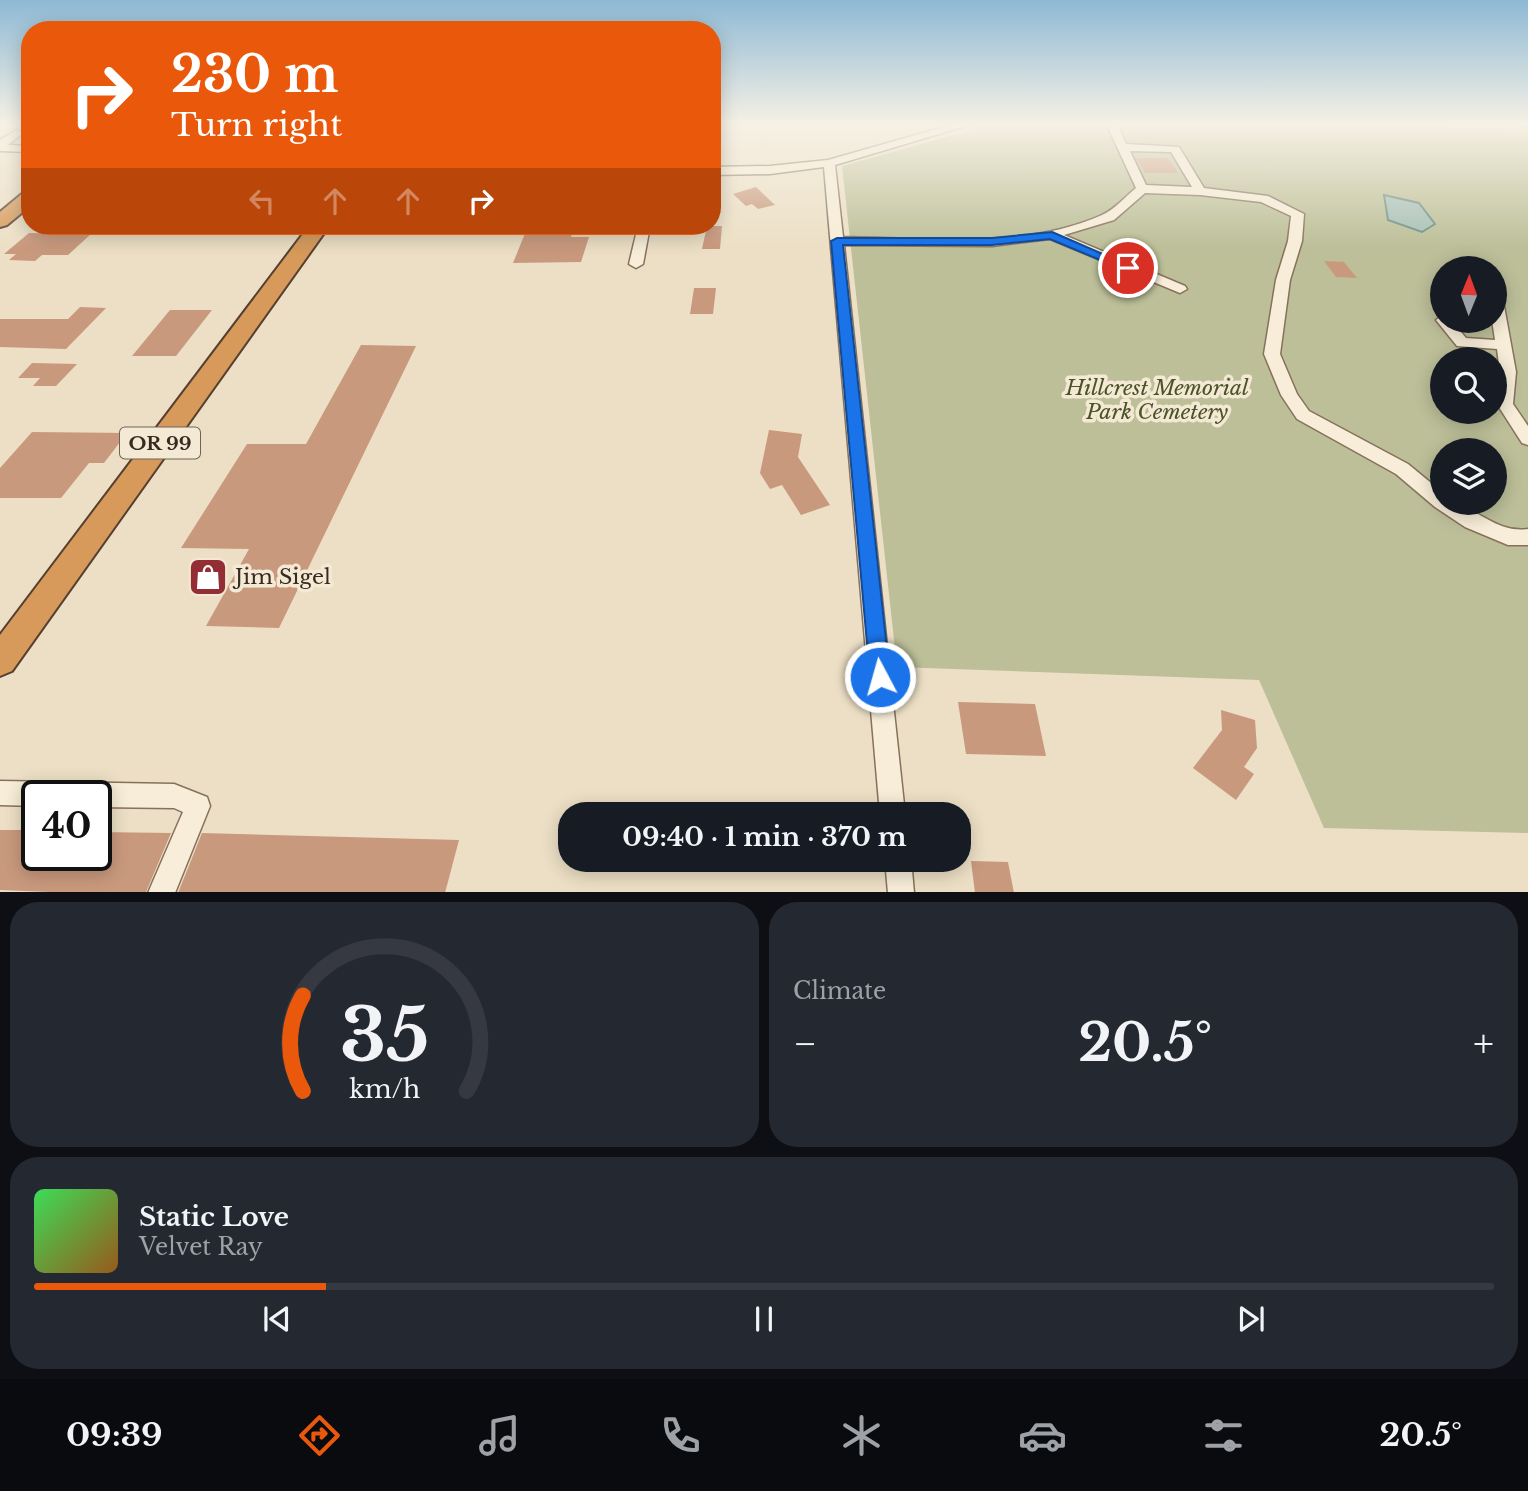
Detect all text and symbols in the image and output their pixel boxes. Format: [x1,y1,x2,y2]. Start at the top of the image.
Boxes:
text: 230 m [171,44,338,105]
icon: right [56,49,147,140]
text: Turn right [171,105,342,145]
icon: left [243,182,281,220]
icon: ahead [316,182,354,220]
icon: ahead [389,182,427,220]
icon: right [462,182,500,220]
pin [1098,238,1158,298]
icon: arrive [1109,249,1147,287]
north arrow [1430,256,1507,332]
map controls [1430,256,1507,515]
button: search [1430,347,1507,424]
park label: Hillcrest Memorial Park Cemetery [1064,375,1249,425]
road number: OR 99 [120,428,200,458]
button: layers [1430,438,1507,515]
shop icon: Jim Sigel [187,556,229,598]
place label: Jim Sigel [232,564,331,590]
position arrow [843,640,917,714]
speed limit sign: 40 [21,780,112,871]
text: 09:40 · 1 min · 370 m [622,821,907,853]
text: Climate [793,977,886,1005]
text: 35 [340,990,429,1081]
text: 20.5° [1078,1011,1212,1075]
text: − [793,1020,817,1067]
text: + [1473,1020,1494,1067]
text: km/h [349,1073,420,1104]
text: Static Love [139,1201,289,1233]
text: Velvet Ray [139,1233,263,1261]
icon: previous [258,1300,296,1338]
icon: pause [745,1300,783,1338]
icon: next [1232,1300,1270,1338]
icon: directions [295,1411,344,1460]
icon: music [475,1411,524,1460]
icon: phone [656,1411,705,1460]
icon: climate [837,1411,886,1460]
icon: car [1018,1411,1067,1460]
icon: filters [1199,1411,1248,1460]
text: 09:39 [66,1415,163,1455]
text: 20.5° [1380,1415,1462,1455]

